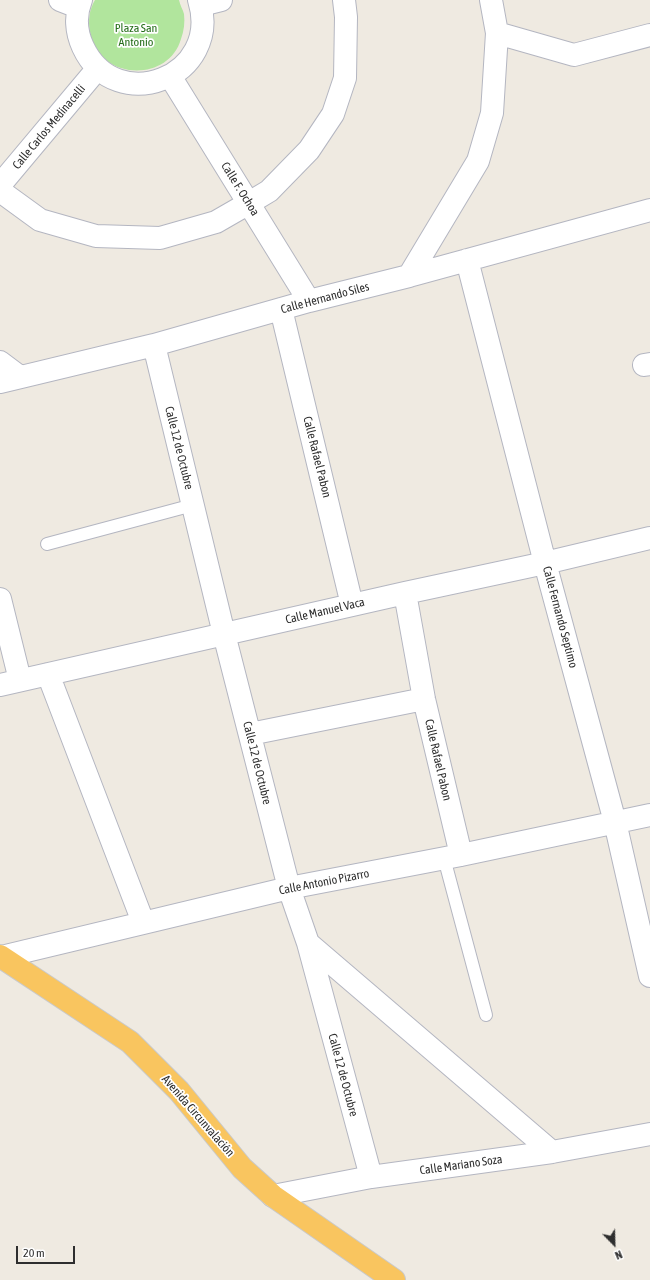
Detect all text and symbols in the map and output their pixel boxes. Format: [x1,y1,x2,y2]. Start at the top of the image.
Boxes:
park label: Plaza San Antonio [115,21,157,49]
street label: Calle Carlos Medinacelli [10,82,88,172]
street label: Calle F. Ochoa [218,159,262,219]
street label: Calle Hernando Siles [279,279,371,317]
street label: Calle 12 de Octubre [162,405,196,491]
street label: Calle Rafael Pabon [300,415,334,499]
street label: Calle Fernando Septimo [539,565,581,669]
street label: Calle Manuel Vaca [284,595,366,627]
street label: Calle Rafael Pabon [422,718,454,802]
street label: Calle 12 de Octubre [240,720,274,806]
street label: Calle Antonio Pizarro [278,866,370,898]
street label: Calle 12 de Octubre [325,1032,361,1118]
street label: Avenida Circunvalación [159,1072,237,1160]
street label: Calle Mariano Soza [419,1152,503,1178]
north arrow [594,1224,634,1264]
scale bar [18,1238,77,1264]
text: 20 m [23,1246,45,1260]
text: N [613,1248,624,1262]

